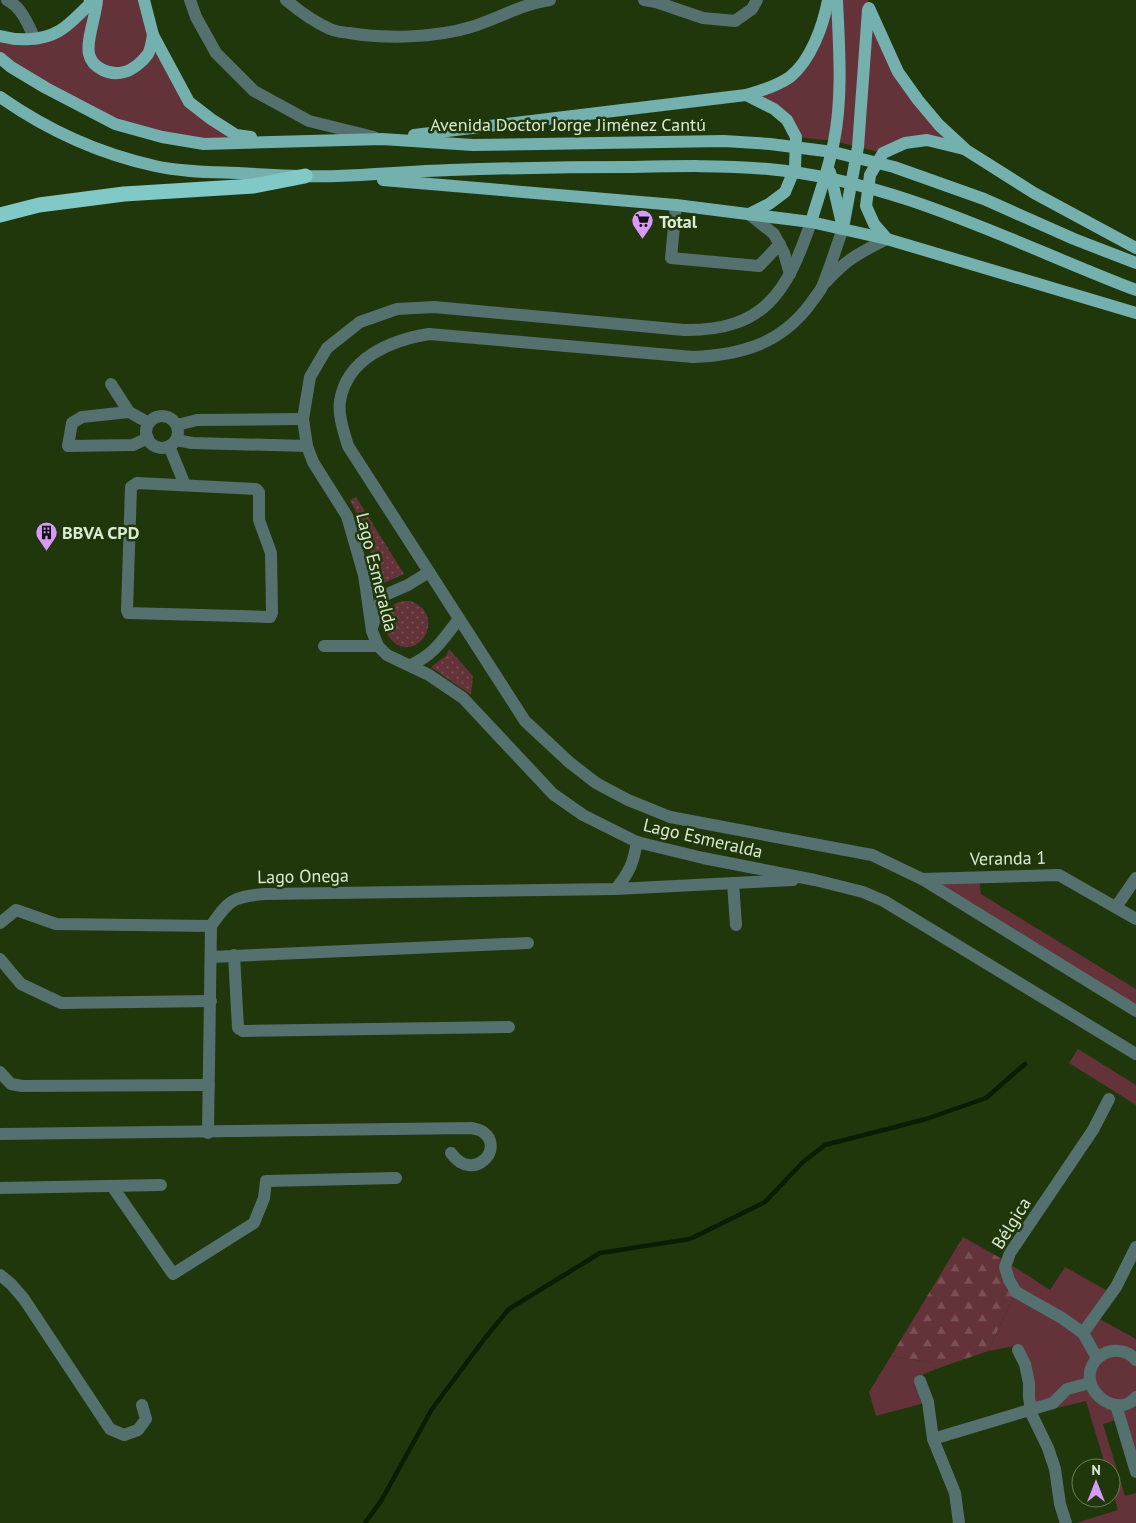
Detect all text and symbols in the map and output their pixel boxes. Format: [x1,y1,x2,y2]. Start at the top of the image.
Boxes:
street label: Avenida Doctor Jorge Jiménez Cantú [430,113,706,136]
supermarket icon: Total [631,209,655,240]
place label: Total [659,210,698,233]
street label: Lago Esmeralda [351,510,403,634]
building icon: BBVA CPD [34,520,58,551]
place label: BBVA CPD [62,521,139,544]
street label: Lago Esmeralda [641,813,765,863]
street label: Veranda 1 [969,846,1046,870]
street label: Lago Onega [257,864,349,888]
street label: Bélgica [986,1193,1036,1253]
north arrow [1071,1458,1121,1508]
text: N [1091,1461,1101,1479]

